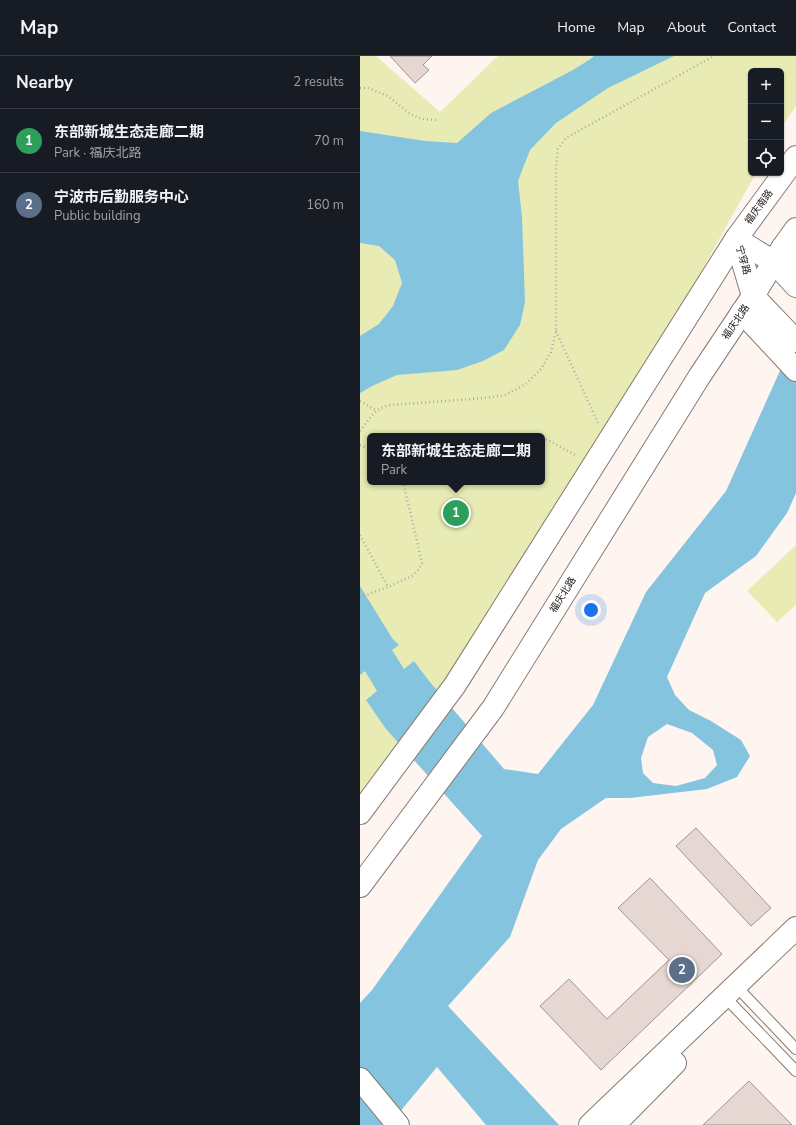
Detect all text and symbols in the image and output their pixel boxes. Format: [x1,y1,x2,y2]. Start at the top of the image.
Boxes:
text: Map [20,15,58,41]
text: Home [557,18,595,37]
text: Map [617,18,645,37]
text: About [667,18,706,37]
text: Contact [728,18,776,37]
map controls [748,68,784,176]
button: + [748,68,784,104]
text: Nearby [16,71,73,94]
text: 2 results [293,73,344,91]
button: − [748,104,784,140]
text: 东部新城生态走廊二期 [54,122,204,142]
text: 1 [25,132,33,150]
text: 70 m [314,132,344,150]
button: locate [748,140,784,176]
text: Park · 福庆北路 [54,144,142,162]
text: 宁波市后勤服务中心 [54,187,189,207]
street label: 福庆南路 [742,187,776,227]
text: 2 [25,196,33,214]
text: 160 m [306,196,344,214]
text: Public building [54,207,141,225]
street label: 宁穿路 [732,244,754,276]
street label: 福庆北路 [719,302,753,342]
popup [367,433,545,485]
text: 东部新城生态走廊二期 [381,441,531,461]
text: Park [381,461,407,479]
pin: 1 [443,498,469,528]
street label: 福庆北路 [546,574,580,616]
your location [581,600,601,620]
pin: 2 [669,955,695,985]

